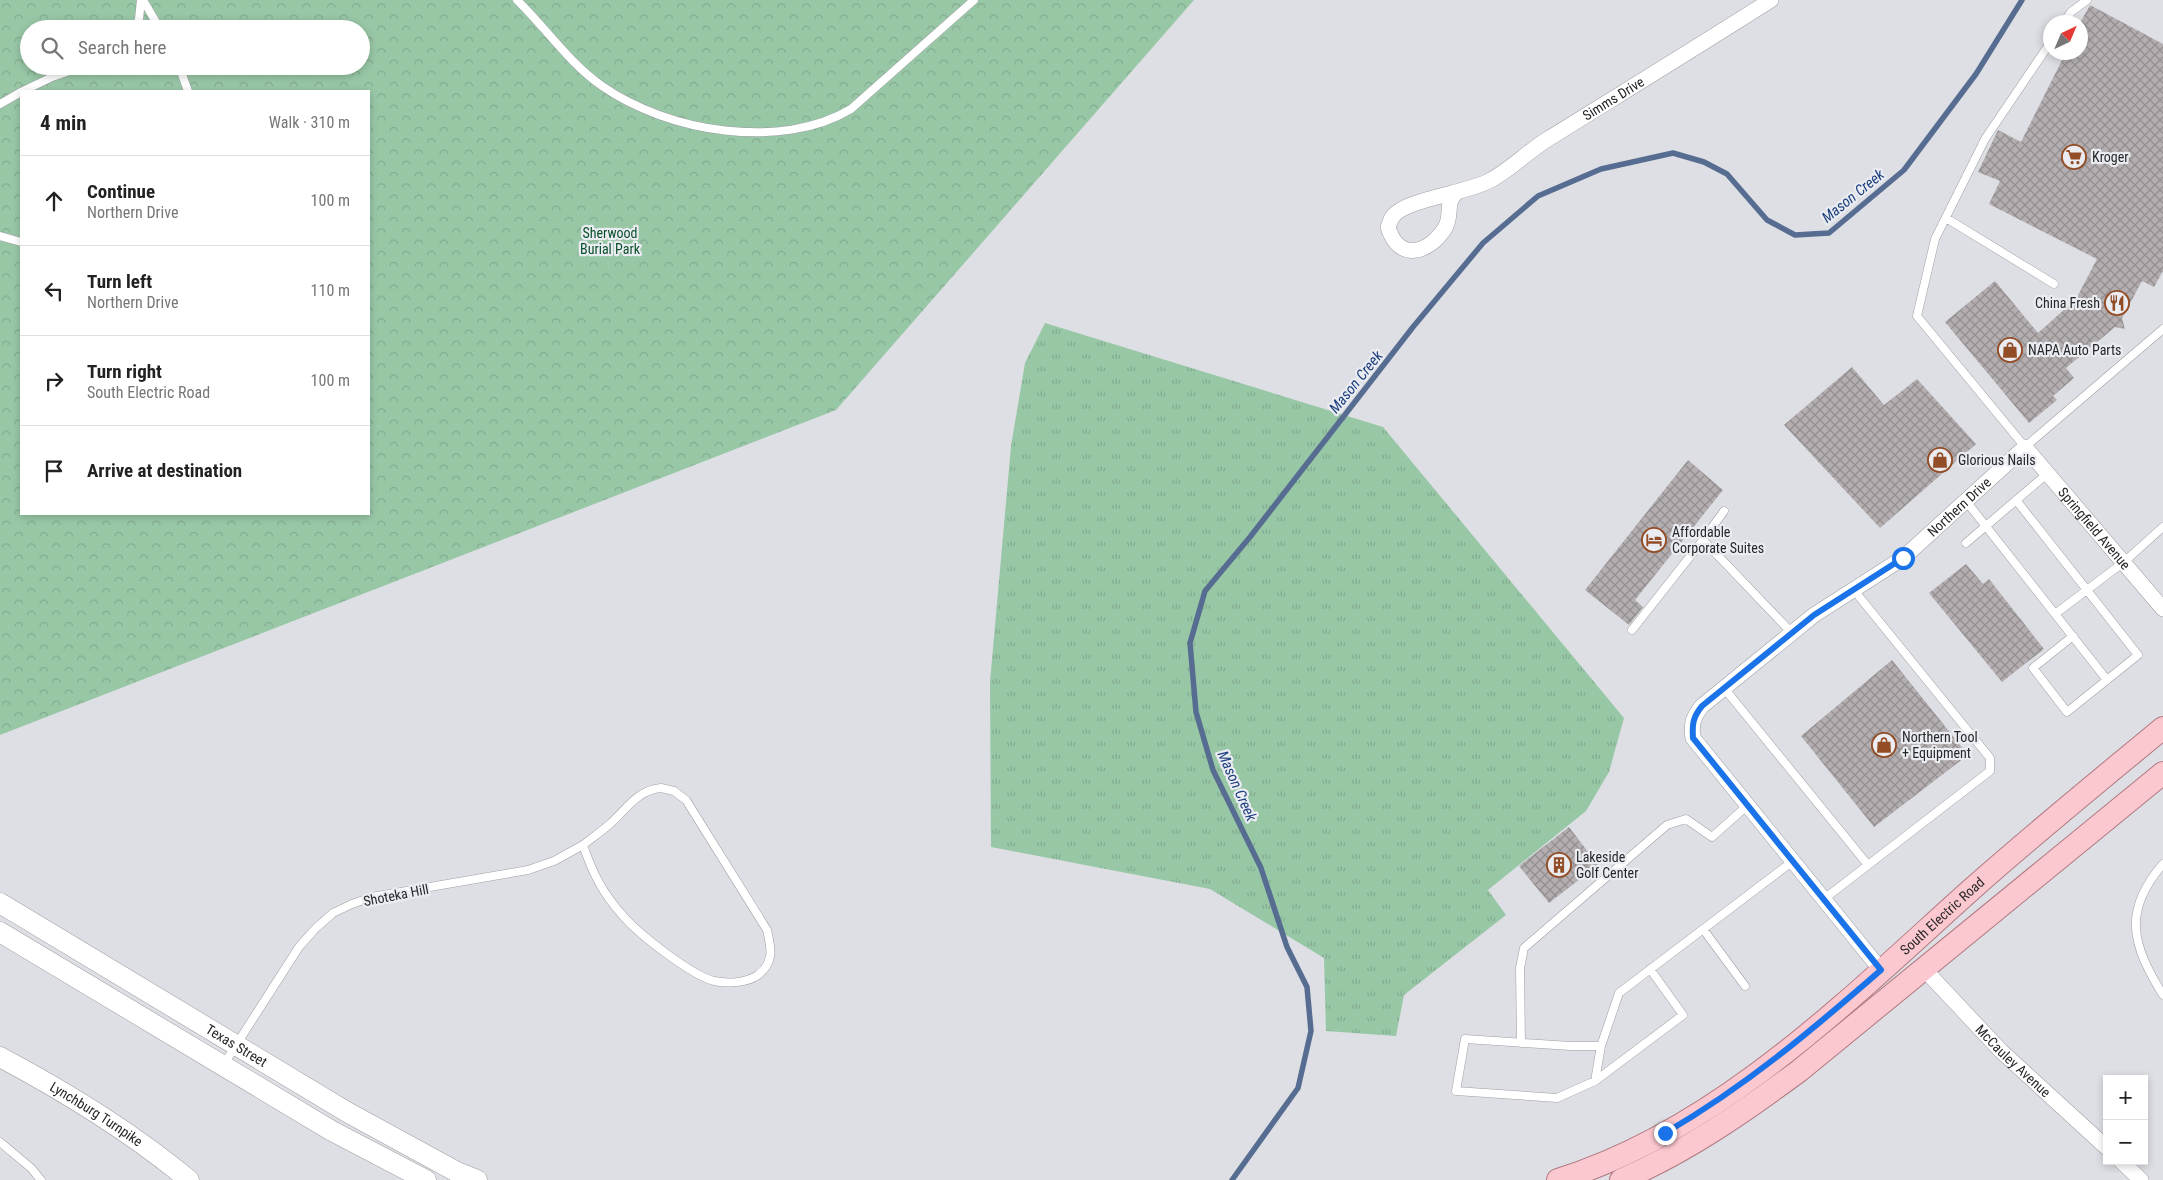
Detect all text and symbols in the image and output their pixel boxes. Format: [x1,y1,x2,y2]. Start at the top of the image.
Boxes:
north arrow [2043,15,2088,60]
search box [20,20,370,75]
icon: search [38,34,66,62]
text: Search here [78,36,166,59]
street label: Simms Drive [1580,73,1647,123]
text: 4 min [40,111,87,135]
text: Walk · 310 m [269,113,350,132]
supermarket icon: Kroger [2061,144,2087,170]
place label: Kroger [2092,149,2129,165]
water label: Mason Creek [1818,165,1888,227]
text: Continue [87,180,155,203]
icon: ahead [40,187,68,215]
text: 100 m [311,191,350,210]
text: Northern Drive [87,203,178,222]
park label: Sherwood Burial Park [580,225,641,257]
text: Turn left [87,270,152,293]
icon: left [40,277,68,305]
text: 110 m [311,281,350,300]
restaurant icon: China Fresh [2104,290,2130,316]
text: Northern Drive [87,293,178,312]
place label: China Fresh [2035,295,2100,311]
shop icon: NAPA Auto Parts [1997,337,2023,363]
place label: NAPA Auto Parts [2028,342,2122,358]
water label: Mason Creek [1325,347,1387,417]
text: Turn right [87,360,162,383]
icon: right [40,367,68,395]
text: 100 m [311,371,350,390]
text: South Electric Road [87,383,210,402]
shop icon: Glorious Nails [1927,447,1953,473]
place label: Glorious Nails [1958,452,2036,468]
icon: arrive [40,457,68,485]
text: Arrive at destination [87,459,242,482]
street label: Northern Drive [1924,474,1994,540]
street label: Springfield Avenue [2055,484,2134,573]
place label: Affordable Corporate Suites [1672,524,1764,556]
hotel icon: Affordable Corporate Suites [1641,527,1667,553]
route start [1892,547,1915,570]
place label: Northern Tool + Equipment [1902,729,1978,761]
shop icon: Northern Tool + Equipment [1871,732,1897,758]
water label: Mason Creek [1214,748,1261,824]
place label: Lakeside Golf Center [1576,849,1638,881]
building icon: Lakeside Golf Center [1546,852,1572,878]
street label: South Electric Road [1897,874,1987,958]
street label: Shoteka Hill [362,881,430,909]
street label: Texas Street [203,1021,270,1070]
street label: McCauley Avenue [1972,1021,2054,1101]
map controls [2103,1075,2148,1165]
button: + [2103,1075,2148,1120]
street label: Lynchburg Turnpike [47,1079,146,1150]
button: − [2103,1120,2148,1165]
route end [1654,1122,1677,1145]

